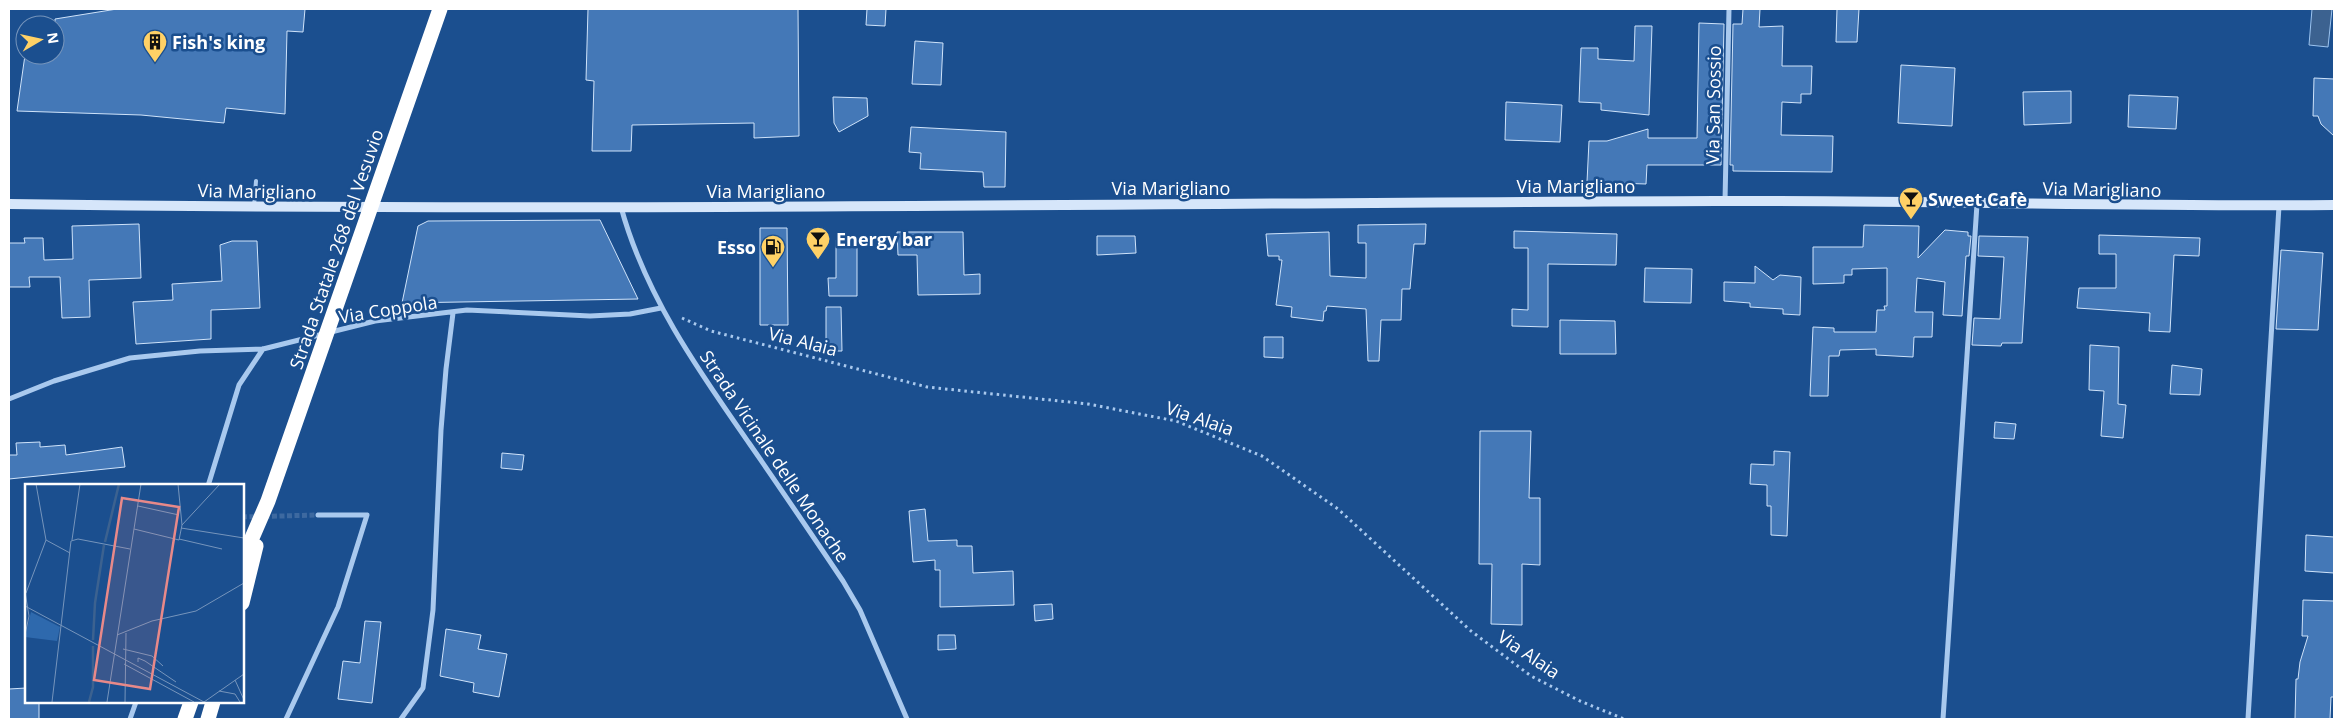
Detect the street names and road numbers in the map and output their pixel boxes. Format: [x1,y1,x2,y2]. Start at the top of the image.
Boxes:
street label: Via San Sossio [1700,45,1726,165]
street label: Strada Statale 268 del Vesuvio [284,126,388,372]
street label: Via Marigliano [1517,174,1635,198]
street label: Via Marigliano [1112,176,1230,200]
street label: Via Marigliano [2042,176,2162,202]
street label: Via Marigliano [197,178,317,204]
street label: Via Marigliano [707,179,825,203]
street label: Via Coppola [337,289,439,329]
street label: Via Alaia [766,321,840,361]
street label: Strada Vicinale delle Monache [695,345,855,567]
street label: Via Alaia [1163,395,1237,441]
street label: Via Alaia [1493,624,1565,684]

